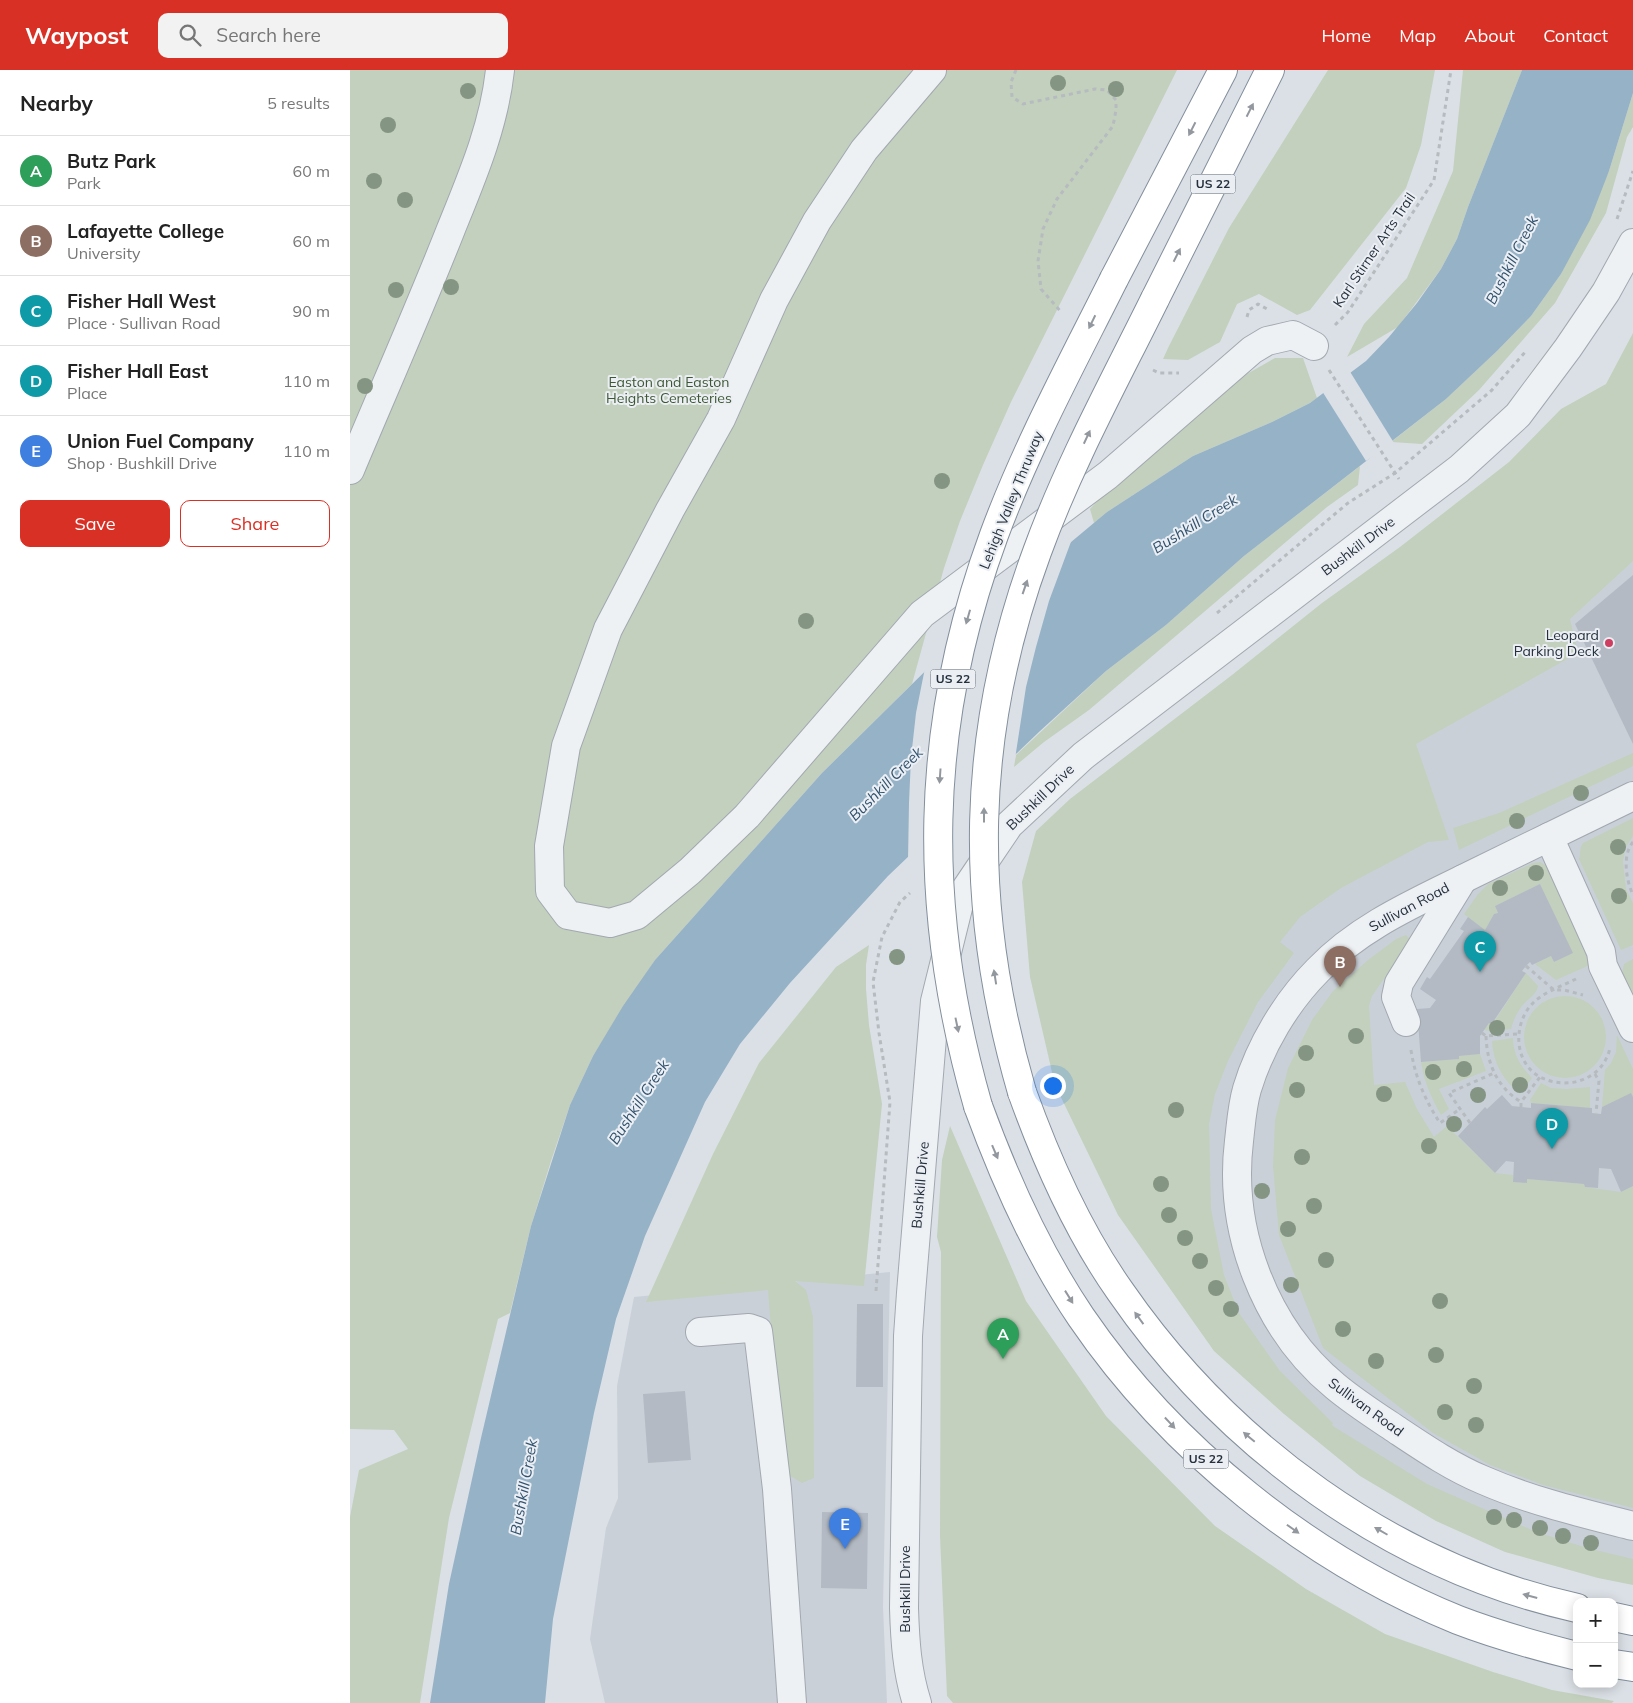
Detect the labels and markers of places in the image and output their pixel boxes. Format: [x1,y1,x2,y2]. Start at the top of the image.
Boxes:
place label: Leopard Parking Deck [1514,626,1600,660]
marker: Leopard Parking Deck [1603,637,1615,649]
pin: C [1464,931,1496,972]
pin: B [1324,946,1356,987]
pin: D [1536,1108,1568,1149]
pin: A [987,1318,1019,1359]
pin: E [829,1508,861,1549]

